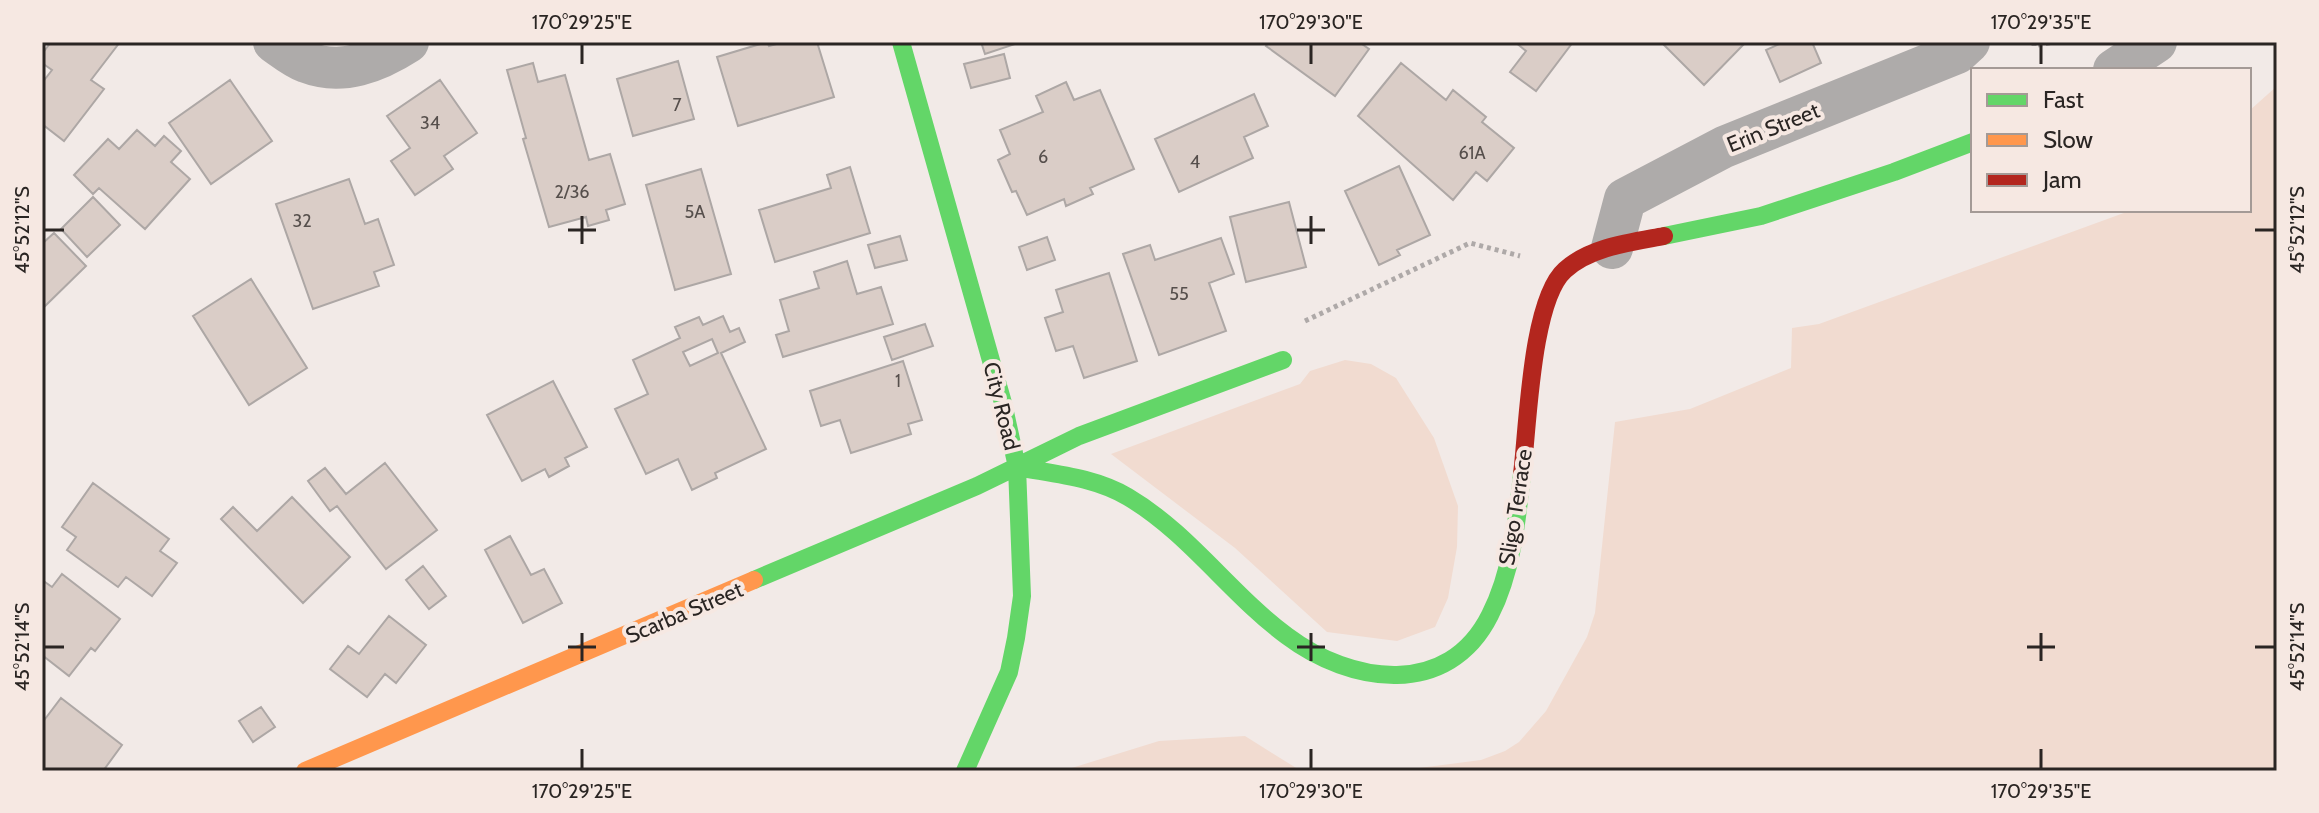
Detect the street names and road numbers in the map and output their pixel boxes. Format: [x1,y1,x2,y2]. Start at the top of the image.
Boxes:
street label: Erin Street [1723,96,1824,158]
street label: City Road [978,359,1026,453]
street label: Sligo Terrace [1493,447,1538,567]
street label: Scarba Street [622,575,747,649]

